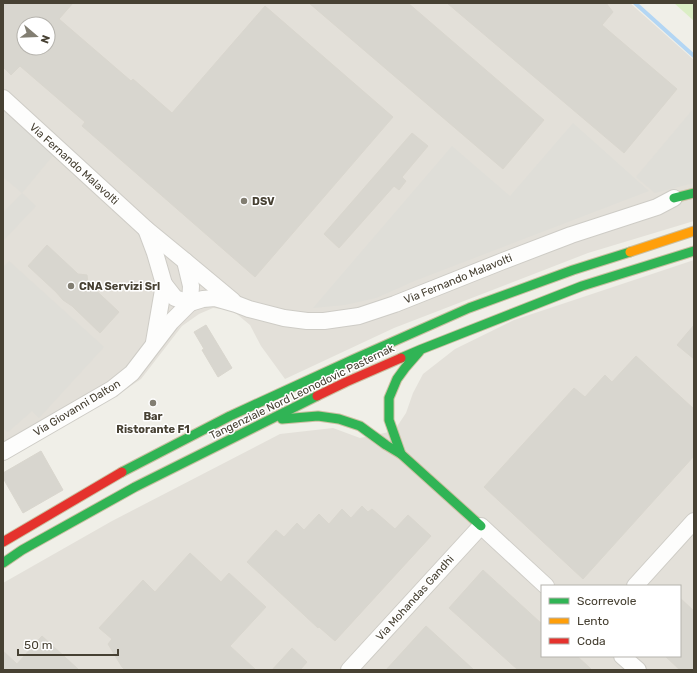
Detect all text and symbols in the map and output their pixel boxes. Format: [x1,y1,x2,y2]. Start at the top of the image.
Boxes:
north arrow [16,16,56,56]
text: N [38,33,52,45]
street label: Via Fernando Malavolti [27,121,121,207]
place label: DSV [252,195,275,208]
marker: DSV [239,196,249,206]
street label: Via Fernando Malavolti [402,251,514,307]
place label: CNA Servizi Srl [79,280,160,293]
marker: CNA Servizi Srl [66,281,76,291]
street label: Tangenziale Nord Leonodovic Pasternak [207,341,397,443]
street label: Via Giovanni Dalton [31,377,123,439]
marker: Bar Ristorante F1 [148,398,158,408]
place label: Bar Ristorante F1 [116,410,190,436]
street label: Via Mohandas Gandhi [373,553,457,643]
legend [541,585,681,657]
text: Scorrevole [577,594,637,608]
text: Lento [577,614,609,628]
scale bar [18,631,118,657]
text: Coda [577,634,606,648]
text: 50 m [24,638,52,652]

